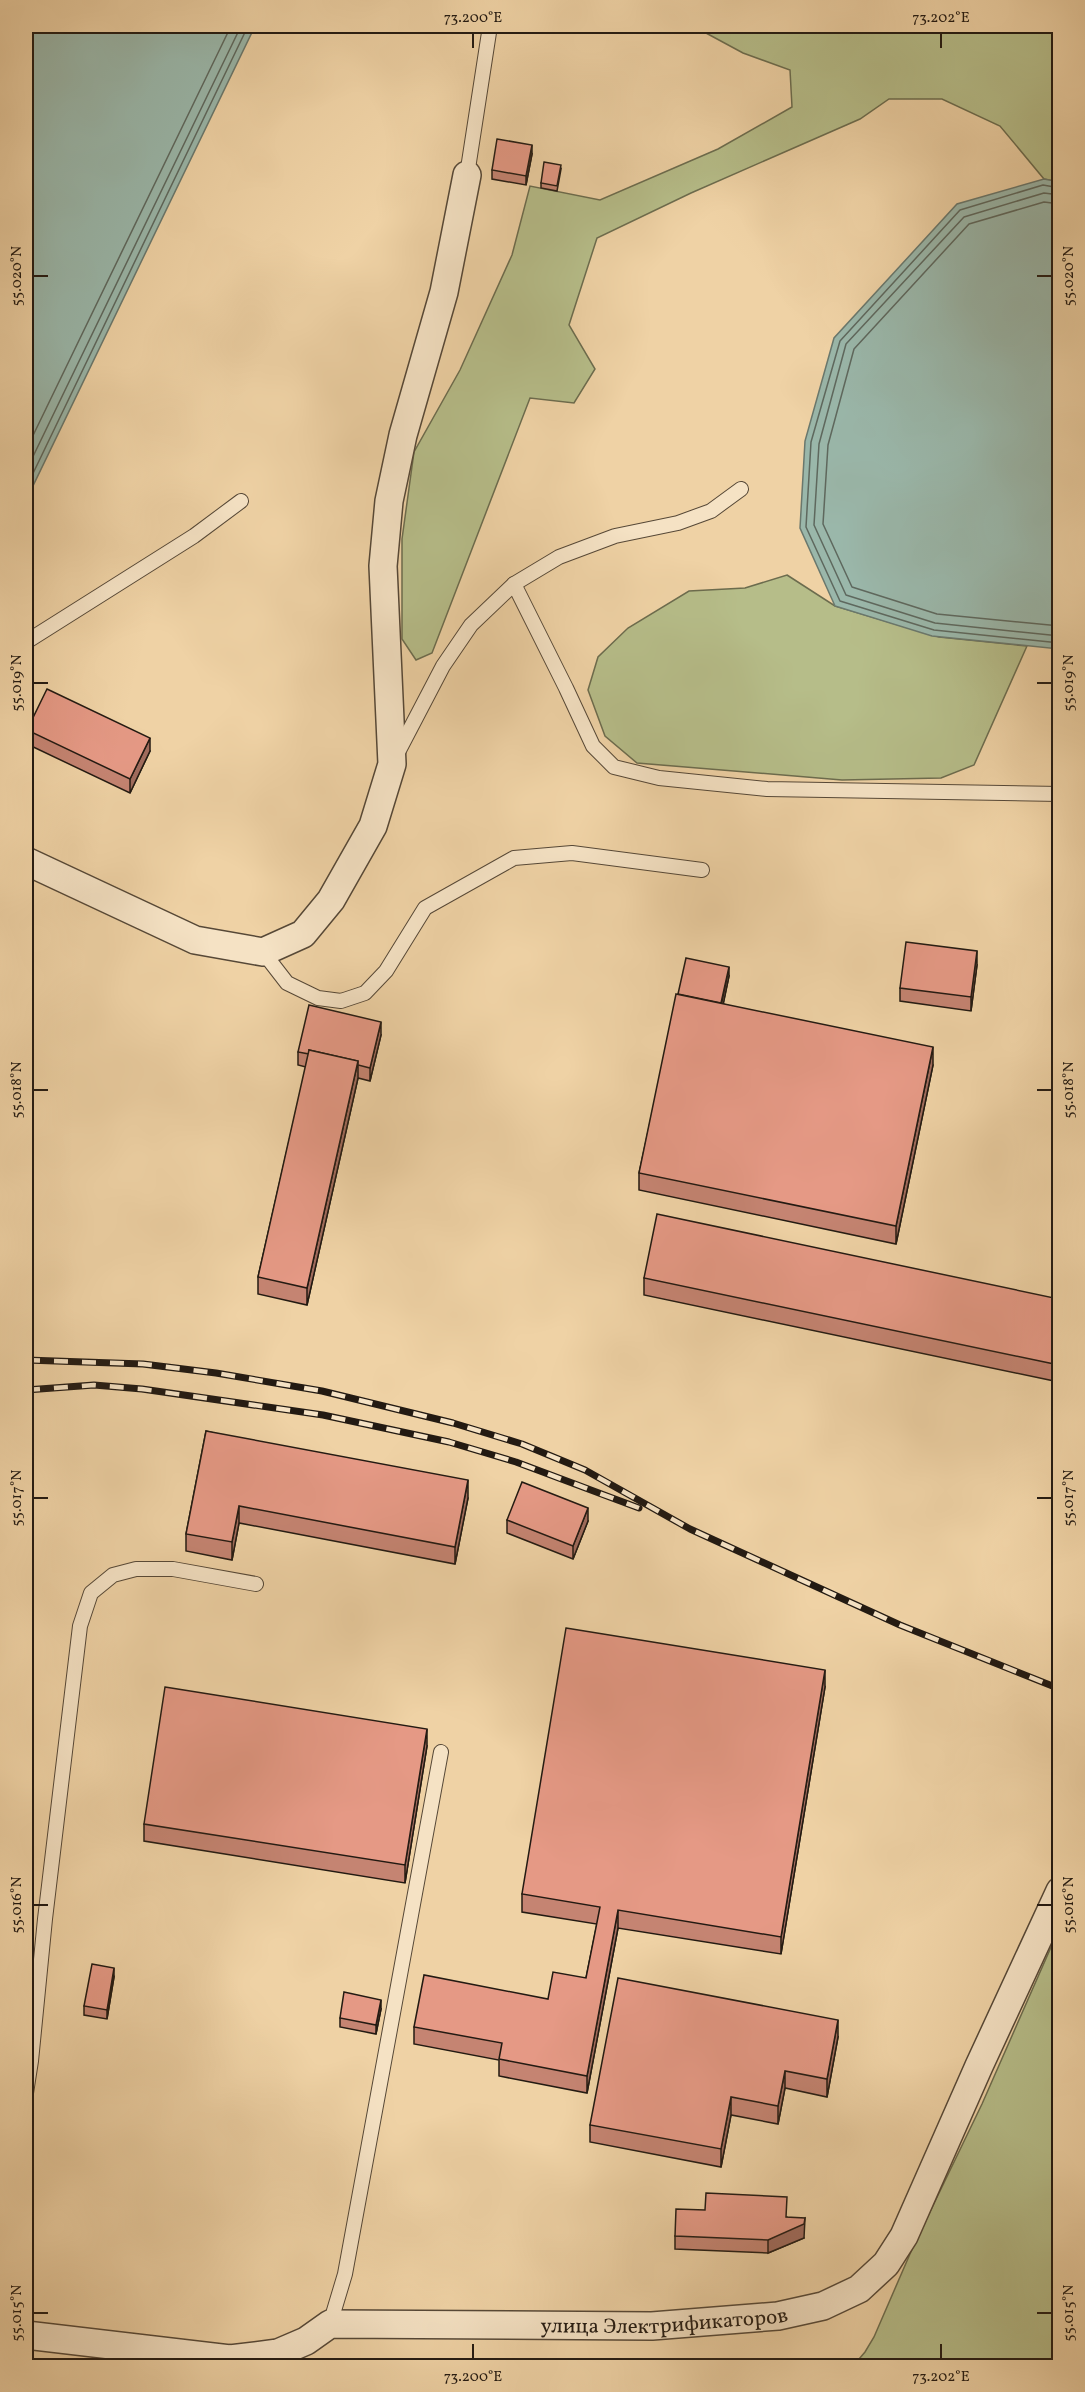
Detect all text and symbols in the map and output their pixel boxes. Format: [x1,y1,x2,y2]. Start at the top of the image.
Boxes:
text: 73.200°E [444,8,502,29]
text: 73.202°E [912,8,970,29]
text: 55.020°N [7,246,28,306]
text: 55.020°N [1059,246,1080,306]
text: 55.019°N [7,654,28,712]
text: 55.019°N [1059,654,1080,712]
text: 55.018°N [7,1061,28,1119]
text: 55.018°N [1059,1061,1080,1119]
text: 55.017°N [7,1470,28,1526]
text: 55.017°N [1059,1470,1080,1526]
text: 55.016°N [7,1876,28,1934]
text: 55.016°N [1059,1876,1080,1934]
text: 55.015°N [7,2285,28,2341]
text: 55.015°N [1059,2285,1080,2341]
street label: улица Электрификаторов [541,2301,791,2342]
text: 73.200°E [444,2367,502,2388]
text: 73.202°E [912,2367,970,2388]

